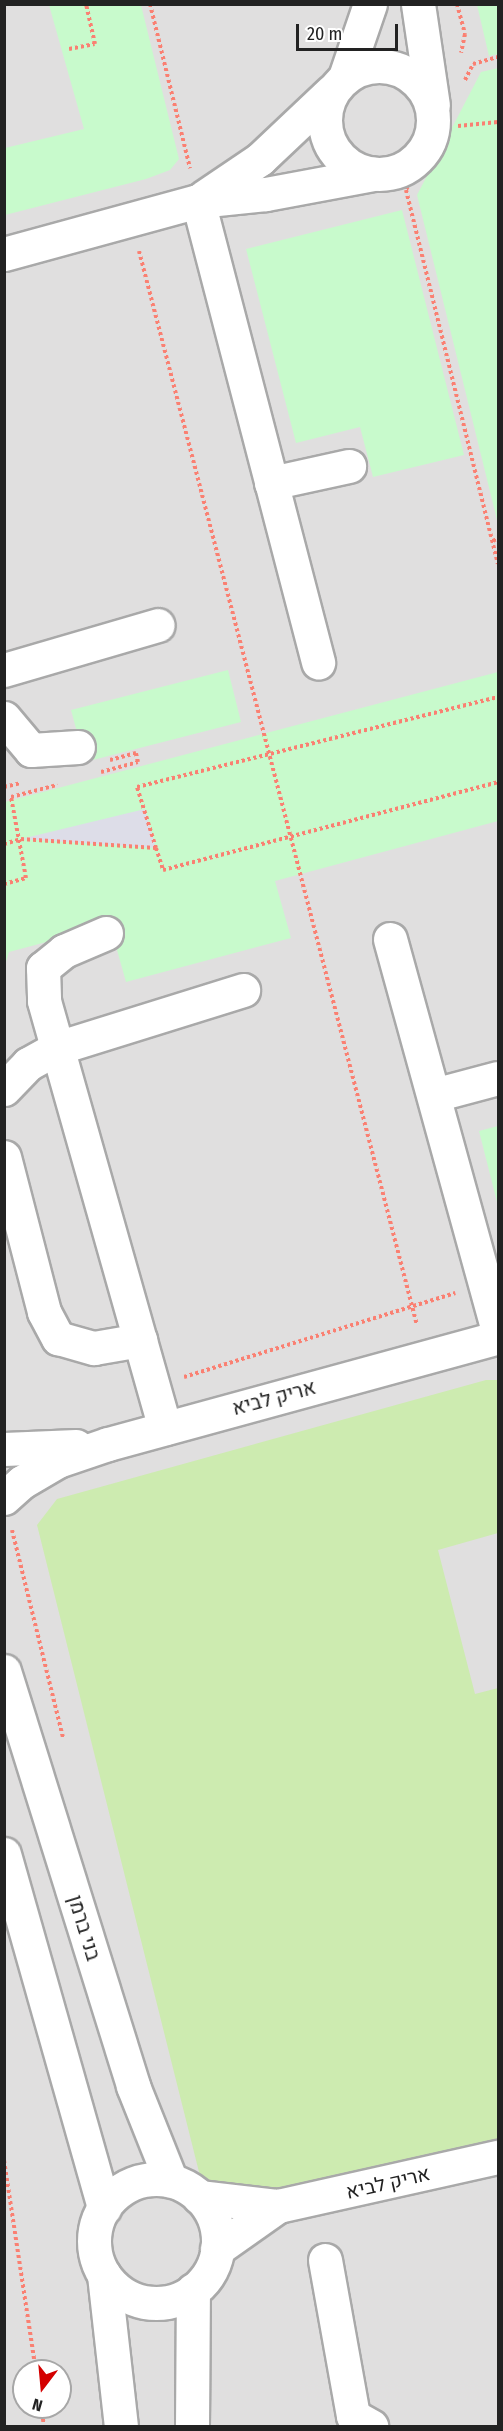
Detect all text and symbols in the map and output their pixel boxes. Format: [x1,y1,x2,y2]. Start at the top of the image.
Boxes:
scale bar [299,12,401,50]
text: 20 m [307,23,342,45]
street label: אריק לביא [230,1375,318,1421]
street label: בני ברמן [63,1892,105,1964]
street label: אריק לביא [344,2162,432,2204]
north arrow [12,2359,72,2419]
text: N [30,2394,45,2415]

